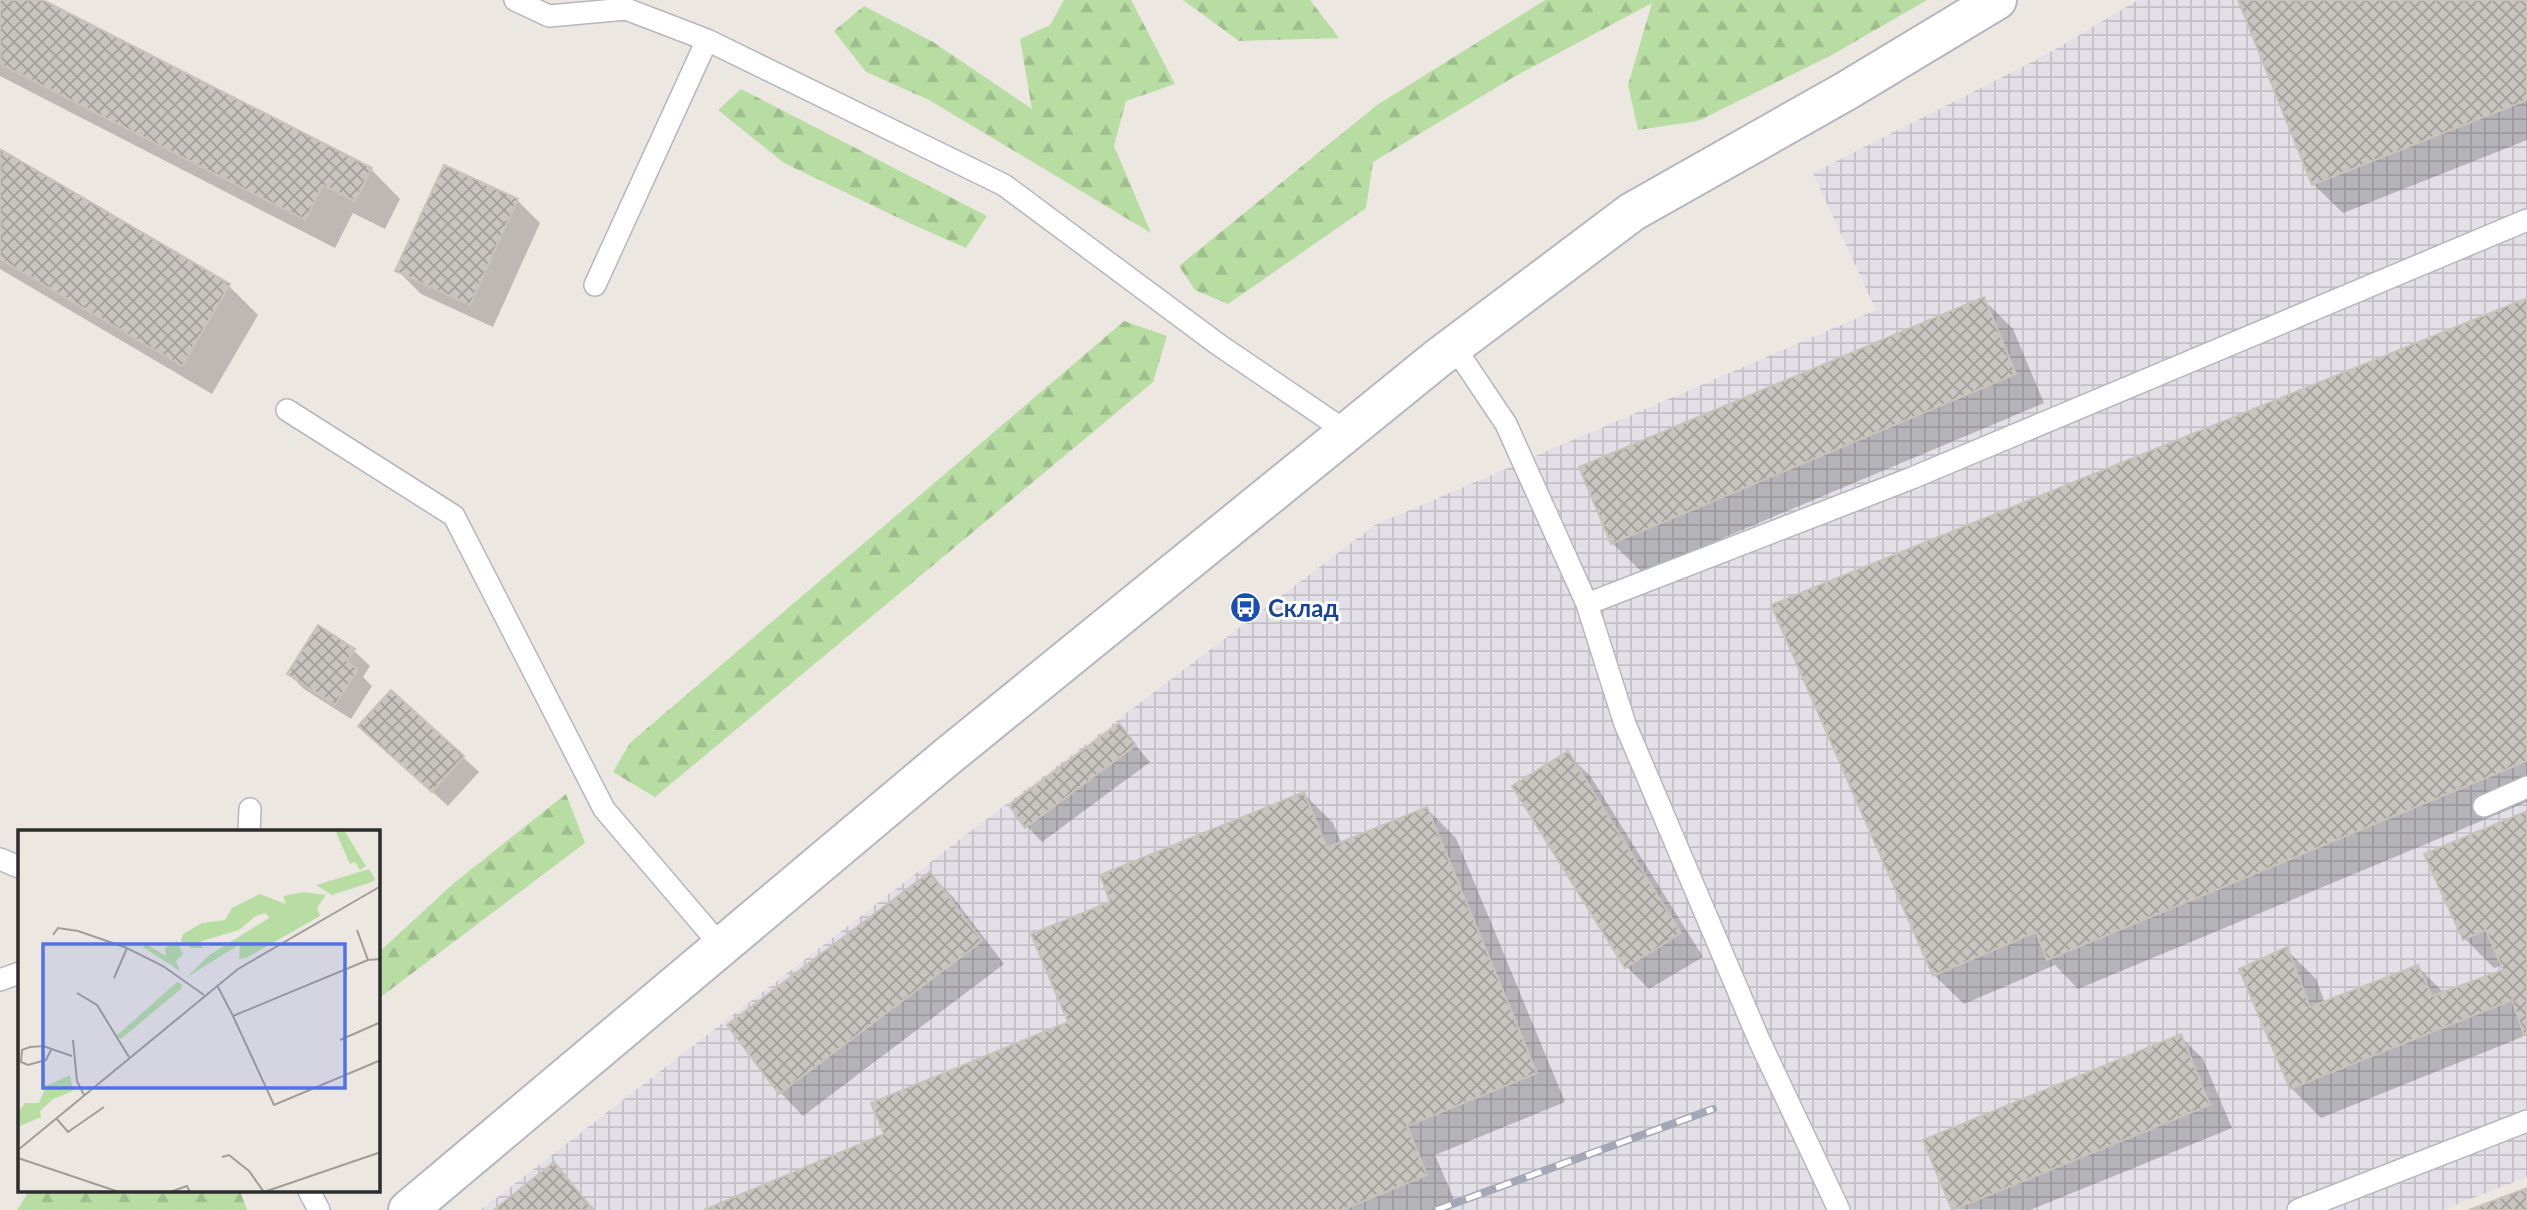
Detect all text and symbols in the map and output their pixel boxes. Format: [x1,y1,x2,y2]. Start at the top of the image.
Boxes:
bus stop icon: Склад [1228,590,1262,624]
place label: Склад [1268,593,1339,622]
inset map [18,830,380,1192]

